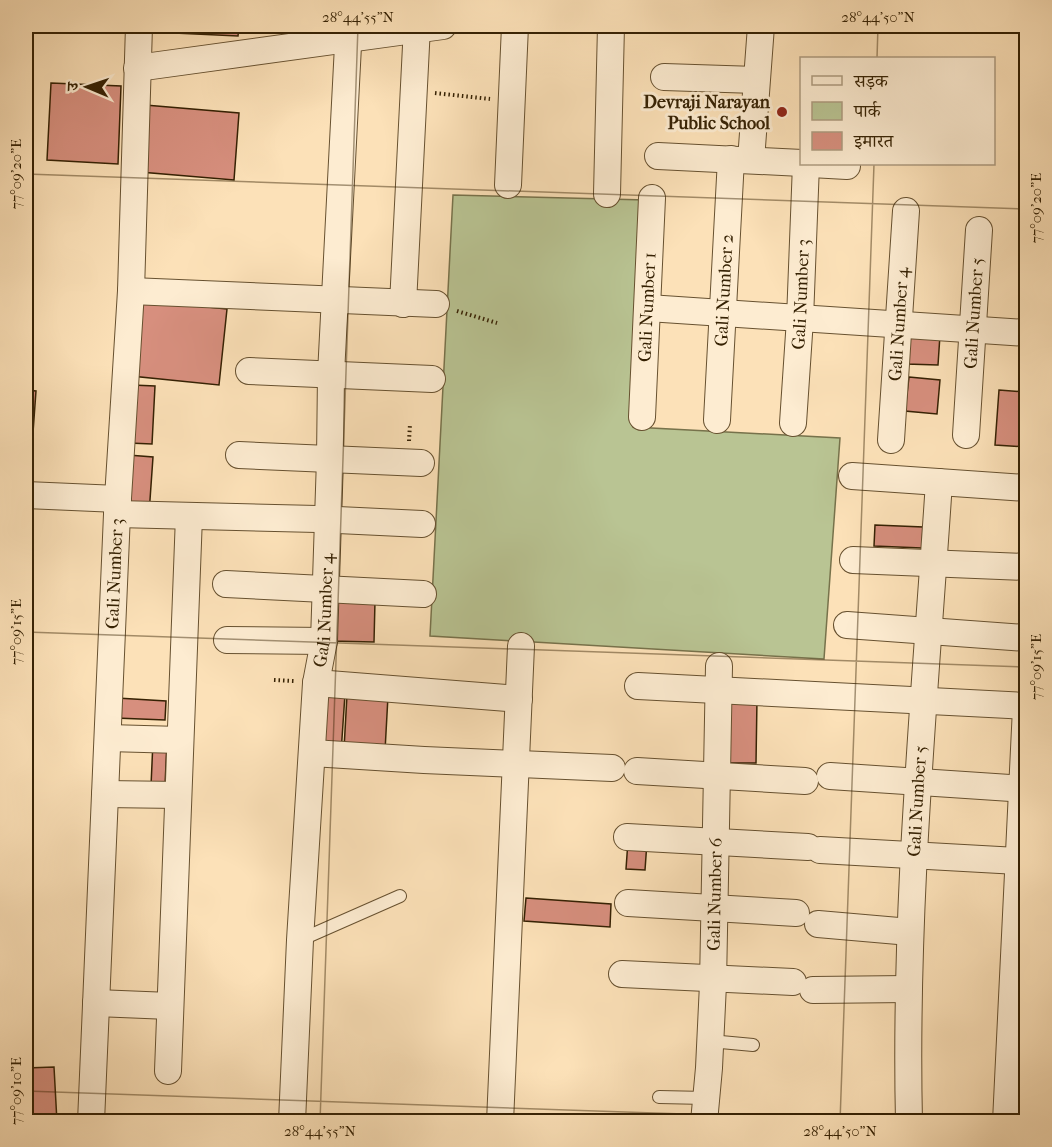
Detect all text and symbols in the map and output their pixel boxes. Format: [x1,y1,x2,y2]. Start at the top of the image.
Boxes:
text: 28°44'55"N [322,8,395,26]
text: 28°44'50"N [841,8,915,26]
north arrow [57,57,117,117]
legend [800,57,995,165]
text: सड़क [853,71,889,92]
text: उ [63,80,82,92]
place label: Devraji Narayan Public School [643,92,771,134]
text: पार्क [853,101,882,122]
marker: Devraji Narayan Public School [775,105,789,119]
text: इमारत [853,131,894,152]
text: 77°09'20"E [7,139,25,209]
text: 77°09'20"E [1027,173,1045,243]
street label: Gali Number 2 [710,233,737,347]
street label: Gali Number 3 [787,238,814,350]
street label: Gali Number 1 [634,252,660,363]
street label: Gali Number 5 [960,257,988,369]
street label: Gali Number 4 [884,266,913,382]
street label: Gali Number 3 [102,518,127,629]
street label: Gali Number 4 [309,553,337,669]
text: 77°09'15"E [7,599,25,665]
text: 77°09'15"E [1027,634,1045,700]
street label: Gali Number 5 [903,745,931,857]
street label: Gali Number 6 [703,837,726,951]
text: 77°09'10"E [7,1057,25,1125]
text: 28°44'55"N [284,1122,357,1140]
text: 28°44'50"N [803,1122,877,1140]

